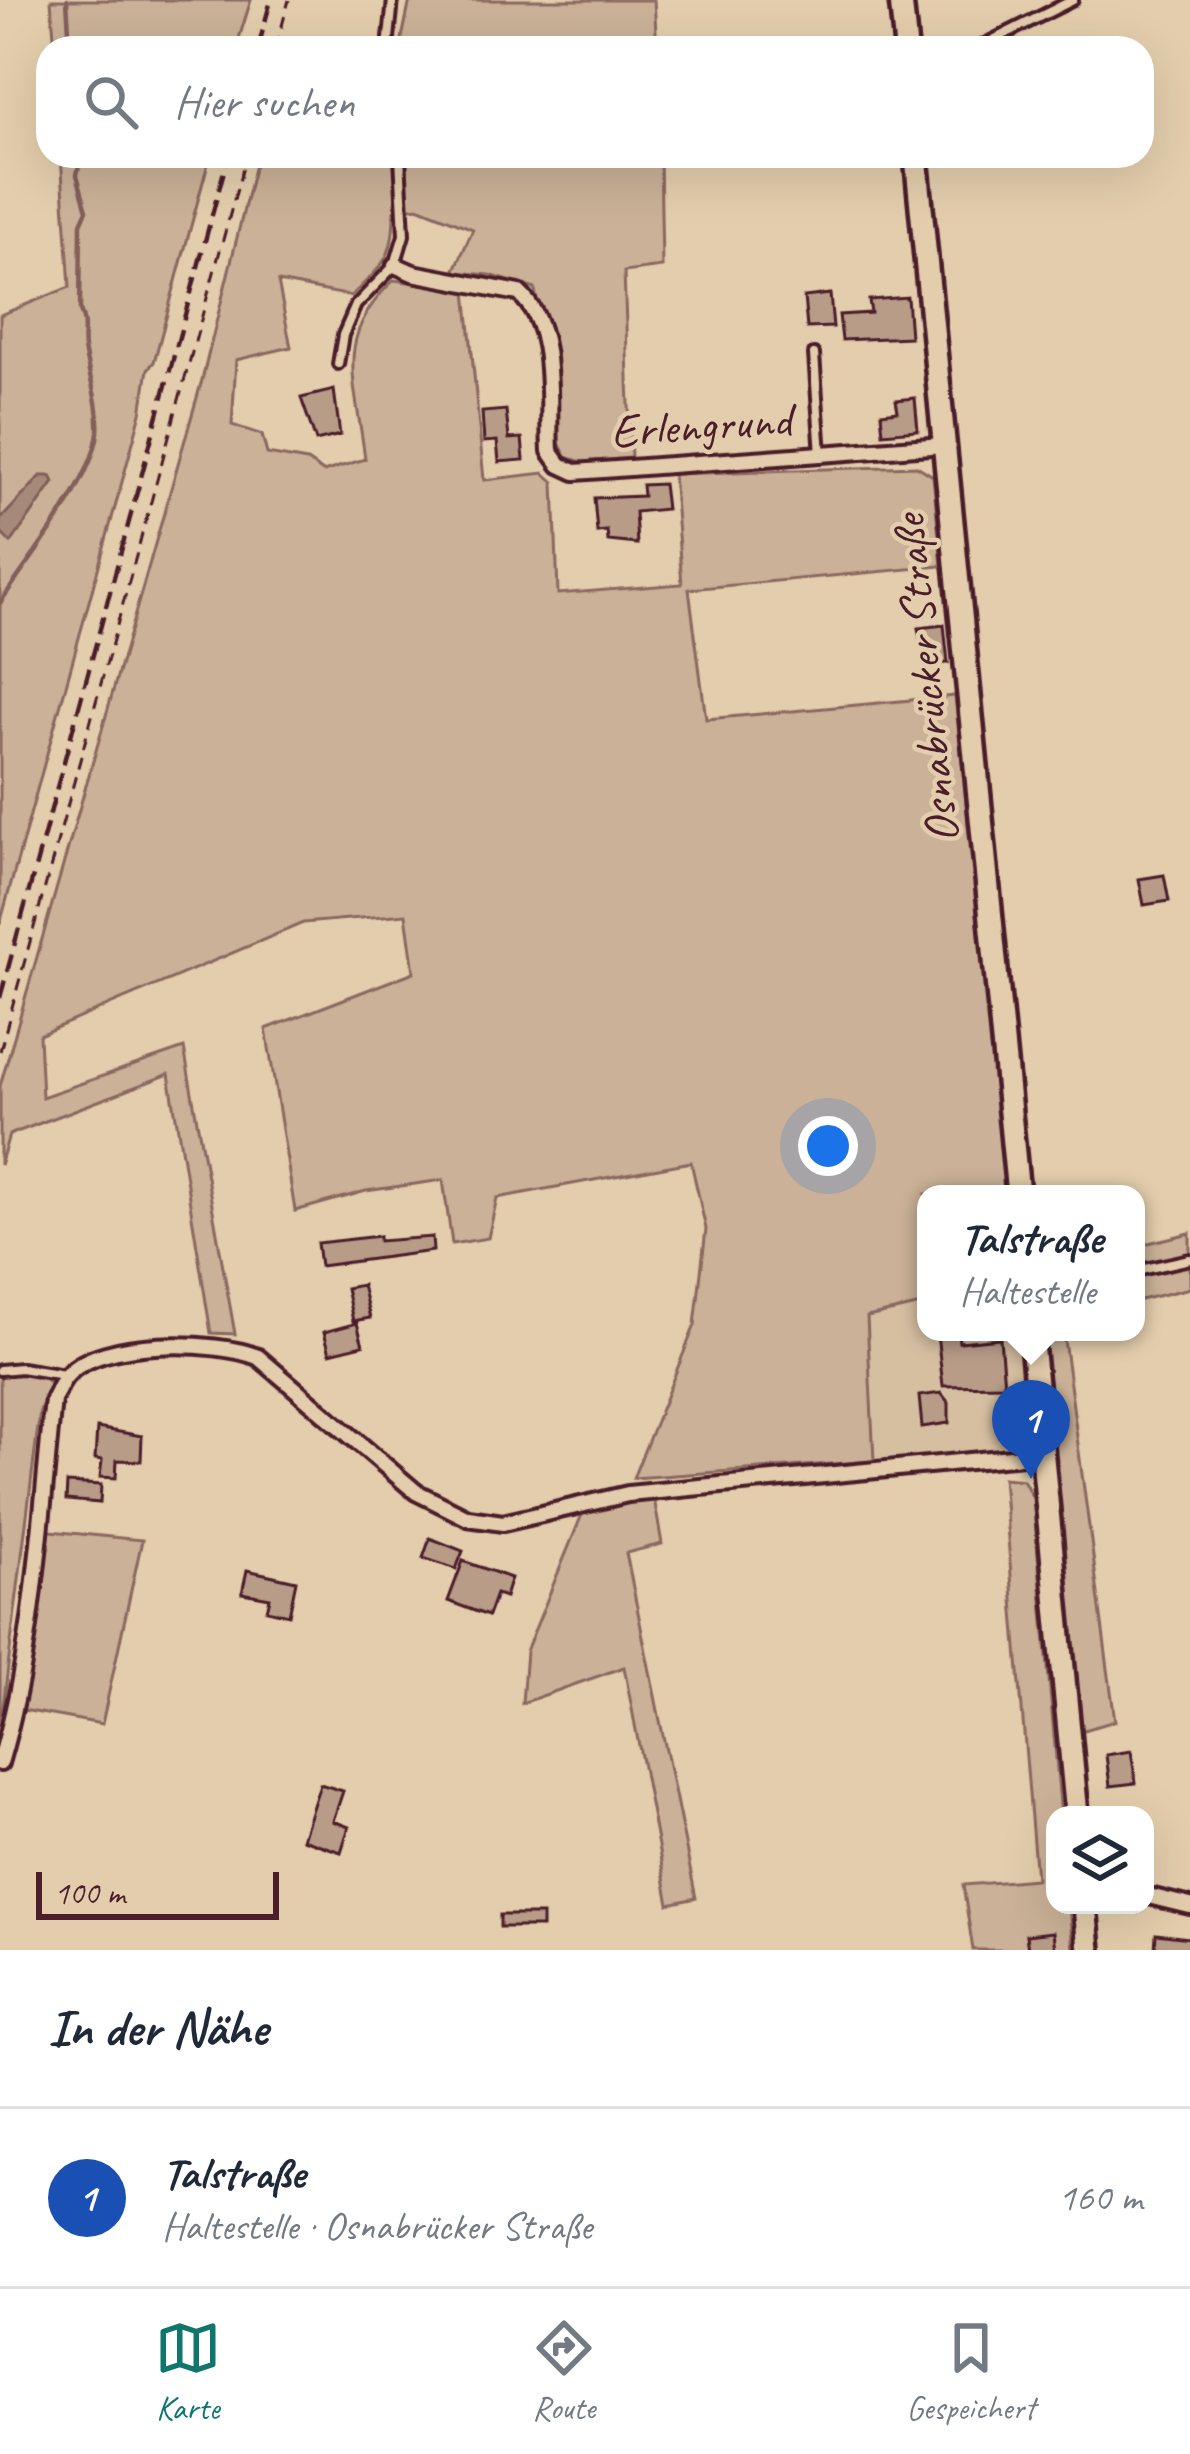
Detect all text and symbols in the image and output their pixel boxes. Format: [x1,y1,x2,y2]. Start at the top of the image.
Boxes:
search box [36,36,1154,168]
icon: search [78,69,144,135]
text: Hier suchen [174,74,354,131]
street label: Erlengrund [609,388,800,461]
street label: Osnabrücker Straße [878,509,972,846]
your location [798,1116,858,1176]
popup [917,1185,1145,1341]
text: Talstraße [960,1210,1102,1267]
text: Haltestelle [960,1267,1095,1316]
pin: 1 [992,1380,1070,1479]
map controls [1046,1806,1154,1914]
button: layers [1046,1806,1154,1914]
scale bar [36,1866,279,1919]
text: 100 m [54,1872,125,1914]
text: In der Nähe [48,1996,267,2060]
text: Talstraße [162,2145,305,2202]
text: 1 [78,2173,96,2222]
text: 160 m [1058,2173,1142,2222]
text: Haltestelle · Osnabrücker Straße [162,2202,592,2251]
tab: Karte [155,2315,221,2429]
tab: Route [531,2315,597,2429]
tab: Gespeichert [906,2315,1035,2429]

